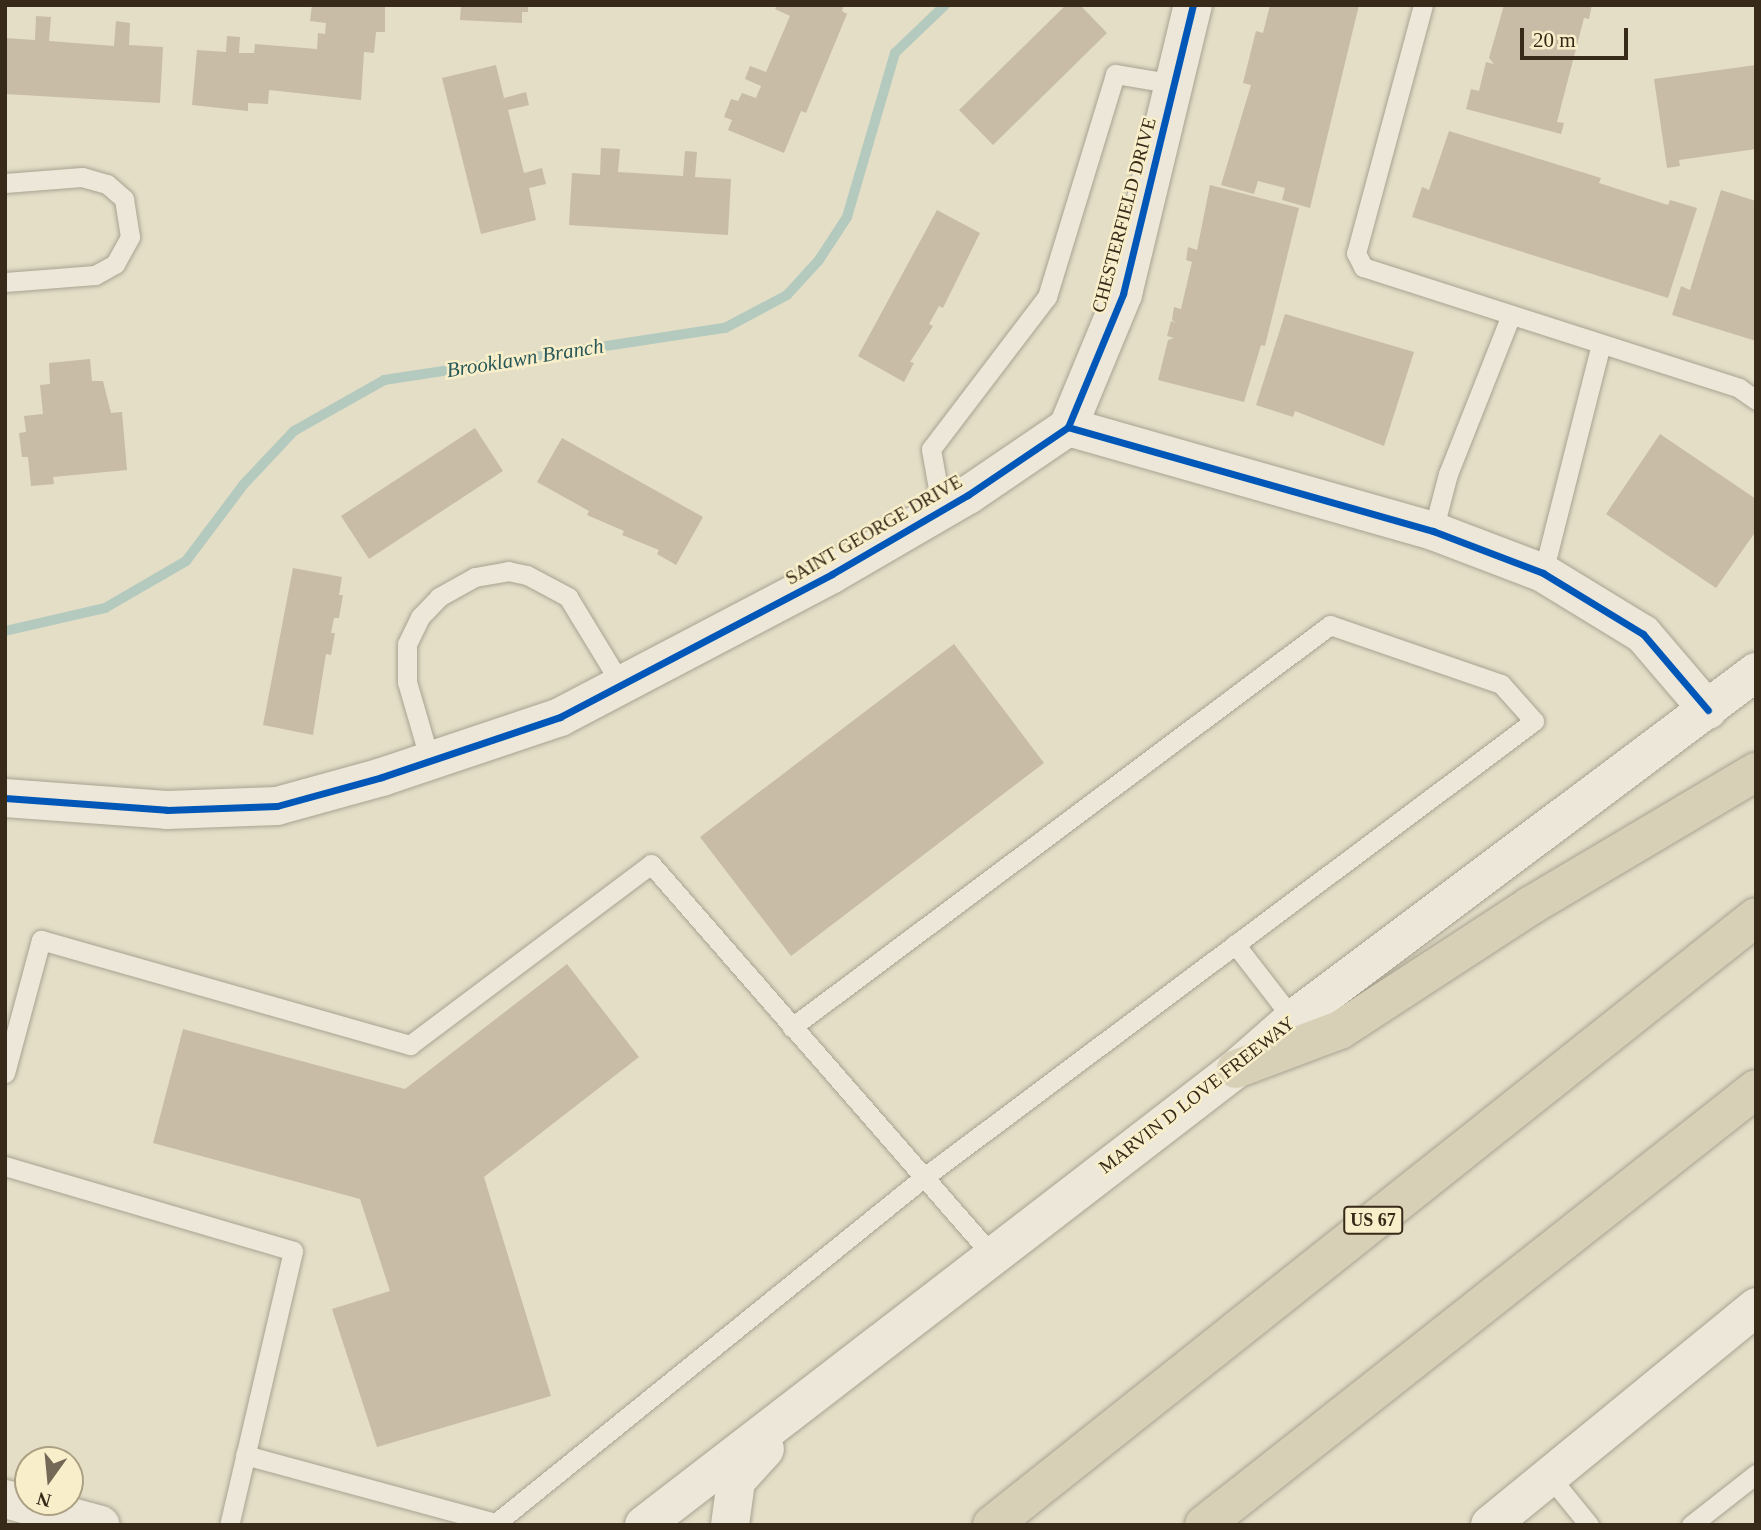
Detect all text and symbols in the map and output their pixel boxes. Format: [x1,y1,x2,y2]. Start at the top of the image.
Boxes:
scale bar [1523,14,1632,58]
text: 20 m [1533,28,1576,52]
street label: CHESTERFIELD DRIVE [1087,115,1161,315]
water label: Brooklawn Branch [445,333,605,383]
street label: SAINT GEORGE DRIVE [781,470,967,590]
street label: MARVIN D LOVE FREEWAY [1095,1011,1299,1179]
road number: US 67 [1342,1205,1404,1234]
north arrow [14,1446,84,1516]
text: N [35,1488,53,1512]

